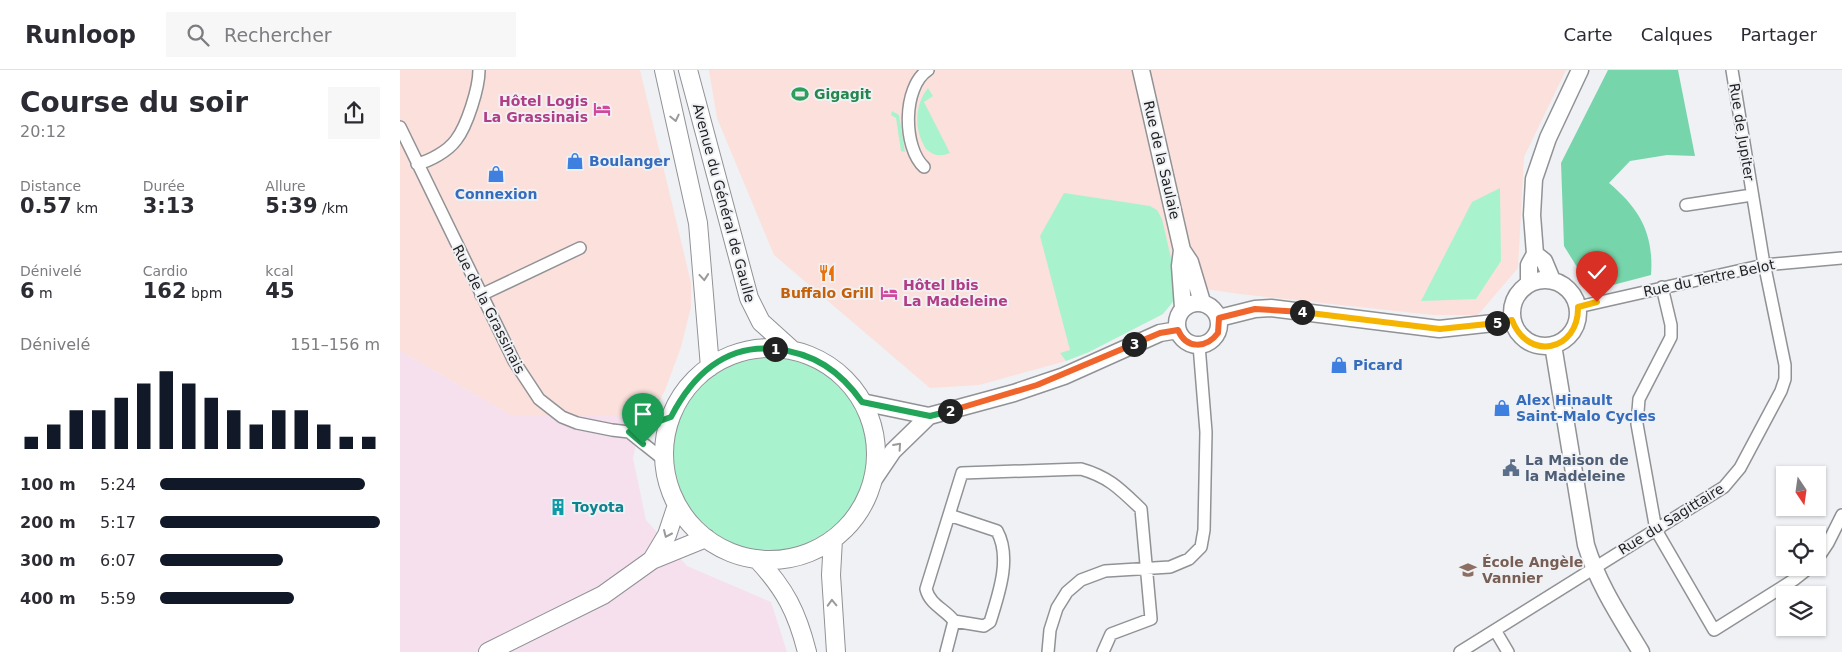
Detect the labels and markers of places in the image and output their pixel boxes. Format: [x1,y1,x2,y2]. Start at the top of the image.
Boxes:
sports icon: Gigagit [790,84,810,104]
place label: Gigagit [814,86,872,102]
place label: Hôtel Logis La Grassinais [483,93,588,125]
hotel icon: Hôtel Logis La Grassinais [592,99,612,119]
shop icon: Boulanger [565,151,585,171]
place label: Boulanger [589,153,670,169]
shop icon: Connexion [486,164,506,184]
place label: Connexion [455,186,537,202]
pin [1576,251,1618,302]
restaurant icon: Buffalo Grill [817,263,837,283]
place label: Hôtel Ibis La Madeleine [903,277,1008,309]
hotel icon: Hôtel Ibis La Madeleine [879,283,899,303]
place label: Buffalo Grill [780,285,874,301]
pin: 4 [1290,300,1314,324]
pin: 5 [1484,310,1510,336]
pin: 3 [1122,332,1146,356]
pin: 1 [762,336,788,362]
shop icon: Picard [1329,355,1349,375]
place label: Picard [1353,357,1403,373]
place label: Alex Hinault Saint-Malo Cycles [1516,392,1656,424]
pin [622,393,664,444]
pin: 2 [938,398,962,424]
shop icon: Alex Hinault Saint-Malo Cycles [1492,398,1512,418]
place label: La Maison de la Madeleine [1525,452,1629,484]
public building icon: La Maison de la Madeleine [1501,458,1521,478]
building icon: Toyota [548,497,568,517]
place label: Toyota [572,499,624,515]
place label: École Angèle Vannier [1482,554,1583,586]
school or university icon: École Angèle Vannier [1458,560,1478,580]

